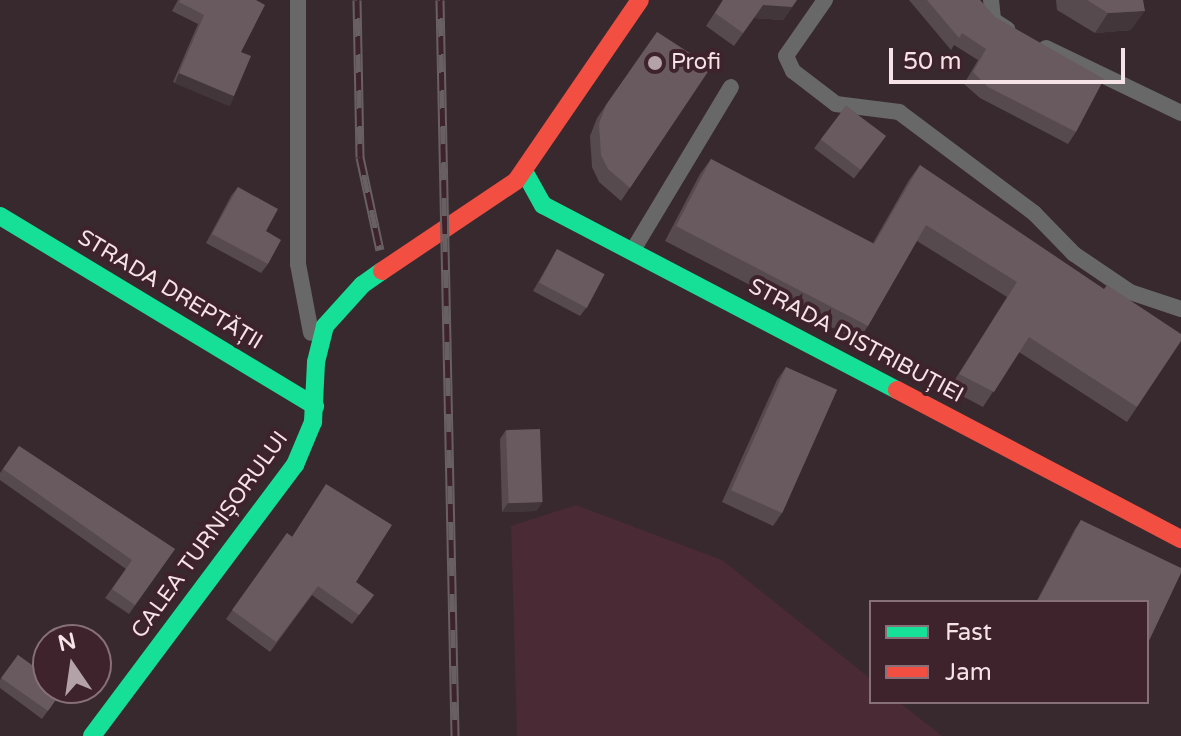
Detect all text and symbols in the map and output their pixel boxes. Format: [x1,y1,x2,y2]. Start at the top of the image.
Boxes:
scale bar [893,32,1129,82]
text: 50 m [903,47,961,76]
place label: Profi [671,50,721,76]
marker: Profi [646,54,664,72]
street label: STRADA DREPTĂȚII [73,224,267,356]
street label: STRADA DISTRIBUȚIEI [744,273,968,409]
street label: CALEA TURNIȘORULUI [126,426,294,644]
legend [869,600,1149,704]
text: Fast [945,618,992,647]
north arrow [32,624,112,704]
text: N [56,628,79,657]
text: Jam [945,658,992,687]

